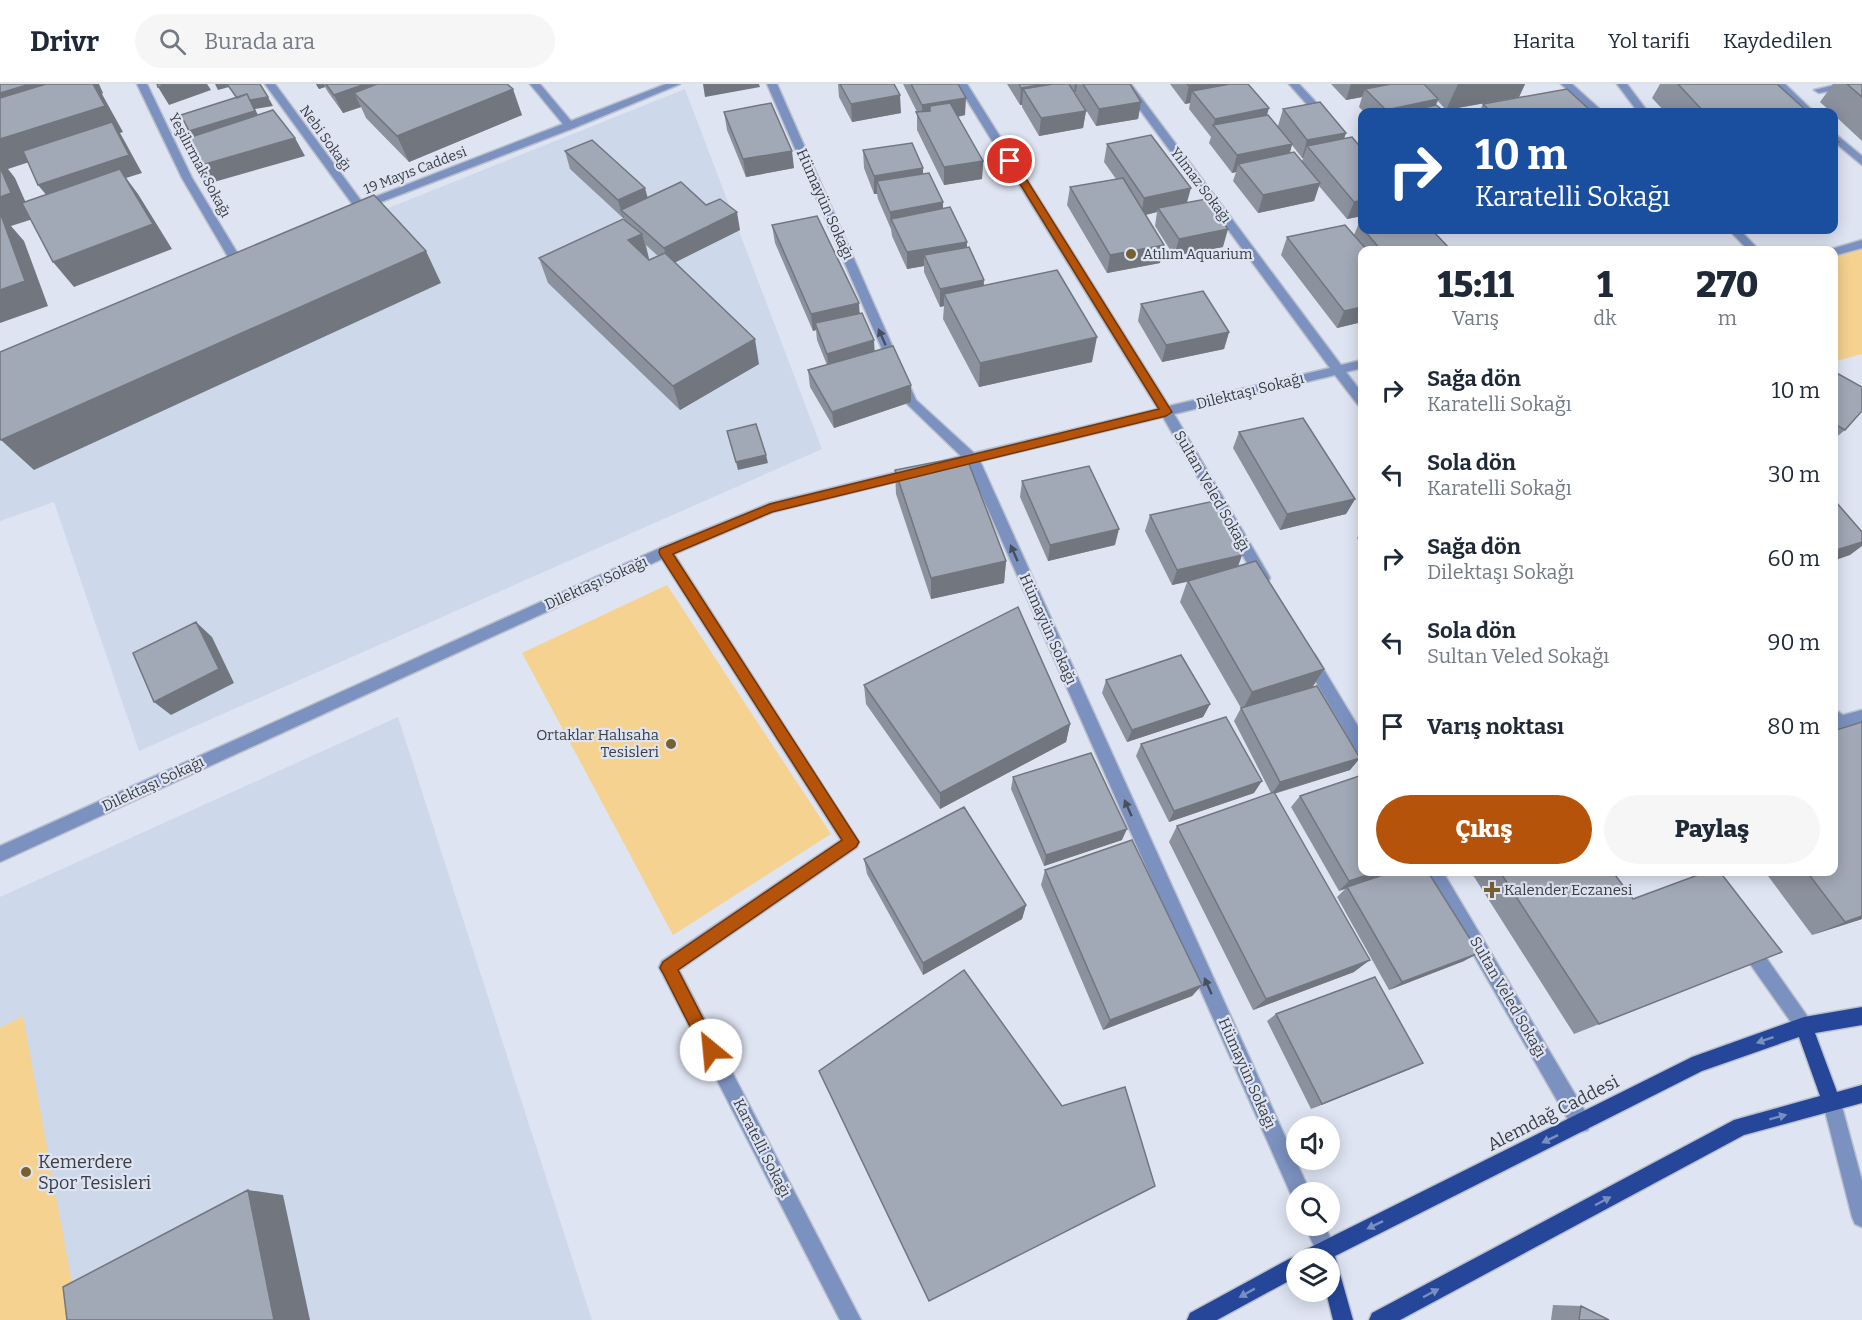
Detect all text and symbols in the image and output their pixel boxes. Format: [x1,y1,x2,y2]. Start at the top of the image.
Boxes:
search box [135,14,555,68]
text: Drivr [30,25,99,58]
icon: search [156,25,189,58]
text: Burada ara [204,28,315,55]
text: Harita [1513,28,1575,54]
text: Yol tarifi [1608,28,1690,54]
text: Kaydedilen [1723,28,1832,54]
street label: Nebi Sokağı [296,102,355,174]
street label: Yeşilırmak Sokağı [165,110,234,220]
text: 10 m [1475,130,1567,180]
icon: right [1376,132,1454,210]
pin [984,135,1035,186]
street label: 19 Mayıs Caddesi [361,143,469,198]
icon: arrive [993,144,1026,177]
street label: Yılmaz Sokağı [1167,144,1235,226]
street label: Hümayün Sokağı [792,146,858,263]
text: Karatelli Sokağı [1475,181,1670,213]
place label: Atılım Aquarium [1143,246,1253,263]
marker: Atılım Aquarium [1124,247,1138,261]
text: 15:11 [1437,263,1514,307]
text: 1 [1597,263,1613,307]
text: 270 [1696,263,1759,307]
text: Varış [1452,306,1499,330]
text: dk [1593,306,1617,330]
text: m [1718,306,1737,330]
one-way arrow [878,328,887,345]
text: Sağa dön [1427,365,1521,392]
street label: Dilektaşı Sokağı [1194,369,1306,413]
icon: right [1376,374,1409,407]
text: 10 m [1772,377,1820,404]
text: Karatelli Sokağı [1427,392,1572,416]
street label: Sultan Veled Sokağı [1170,427,1254,555]
text: Sola dön [1427,449,1516,476]
icon: left [1376,458,1409,491]
text: 30 m [1768,461,1820,488]
text: Karatelli Sokağı [1427,476,1572,500]
text: Sağa dön [1427,533,1521,560]
icon: right [1376,542,1409,575]
one-way arrow [1009,544,1019,562]
text: 60 m [1768,545,1820,572]
street label: Dilektaşı Sokağı [542,552,651,614]
text: Dilektaşı Sokağı [1427,560,1574,584]
street label: Hümayün Sokağı [1015,571,1081,688]
text: Sola dön [1427,617,1516,644]
icon: left [1376,626,1409,659]
text: 90 m [1768,629,1820,656]
text: Sultan Veled Sokağı [1427,644,1609,668]
icon: arrive [1376,710,1409,743]
text: Varış noktası [1427,713,1564,740]
text: 80 m [1767,713,1820,740]
place label: Ortaklar Halısaha Tesisleri [536,726,660,761]
marker: Ortaklar Halısaha Tesisleri [664,737,678,751]
street label: Dilektaşı Sokağı [99,752,207,815]
button: Çıkış [1376,795,1592,864]
button: Paylaş [1604,795,1820,864]
one-way arrow [1123,798,1133,816]
place label: Kalender Eczanesi [1504,881,1633,899]
marker: Kalender Eczanesi [1485,883,1499,897]
street label: Sultan Veled Sokağı [1466,933,1550,1061]
one-way arrow [1203,976,1213,994]
street label: Hümayün Sokağı [1214,1015,1280,1132]
position arrow [679,1018,743,1082]
one-way arrow [1756,1036,1774,1045]
street label: Alemdağ Caddesi [1483,1070,1623,1156]
street label: Karatelli Sokağı [729,1096,795,1201]
one-way arrow [1769,1112,1787,1121]
map controls [1286,1116,1340,1302]
button: sound [1286,1116,1340,1170]
one-way arrow [1541,1134,1558,1144]
place label: Kemerdere Spor Tesisleri [38,1151,151,1194]
marker: Kemerdere Spor Tesisleri [19,1165,33,1179]
button: search [1286,1182,1340,1236]
one-way arrow [1595,1196,1612,1206]
one-way arrow [1366,1220,1384,1230]
button: layers [1286,1248,1340,1302]
one-way arrow [1238,1288,1255,1298]
one-way arrow [1422,1288,1440,1298]

